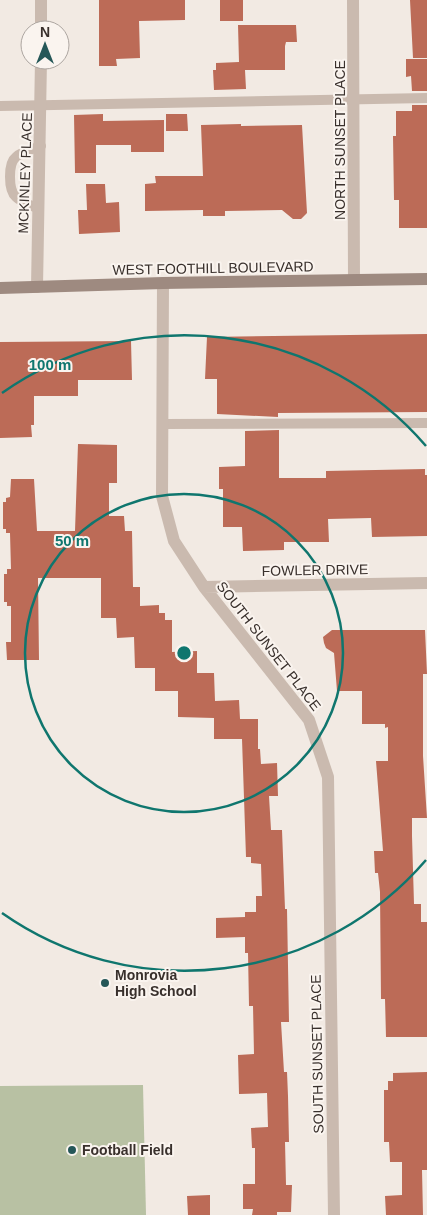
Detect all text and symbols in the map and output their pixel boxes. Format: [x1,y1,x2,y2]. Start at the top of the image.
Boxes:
north arrow [20,20,70,70]
text: N [40,24,50,40]
street label: NORTH SUNSET PLACE [332,60,348,220]
street label: MCKINLEY PLACE [15,112,35,234]
street label: WEST FOOTHILL BOULEVARD [112,258,314,278]
text: 100 m [29,356,71,373]
text: 50 m [55,532,89,549]
street label: FOWLER DRIVE [262,561,368,579]
street label: SOUTH SUNSET PLACE [214,578,324,714]
centre of rings [175,644,193,662]
place label: Monrovia High School [115,967,197,999]
street label: SOUTH SUNSET PLACE [308,974,326,1134]
marker: Monrovia High School [99,977,111,989]
place label: Football Field [82,1142,173,1158]
marker: Football Field [66,1144,78,1156]

